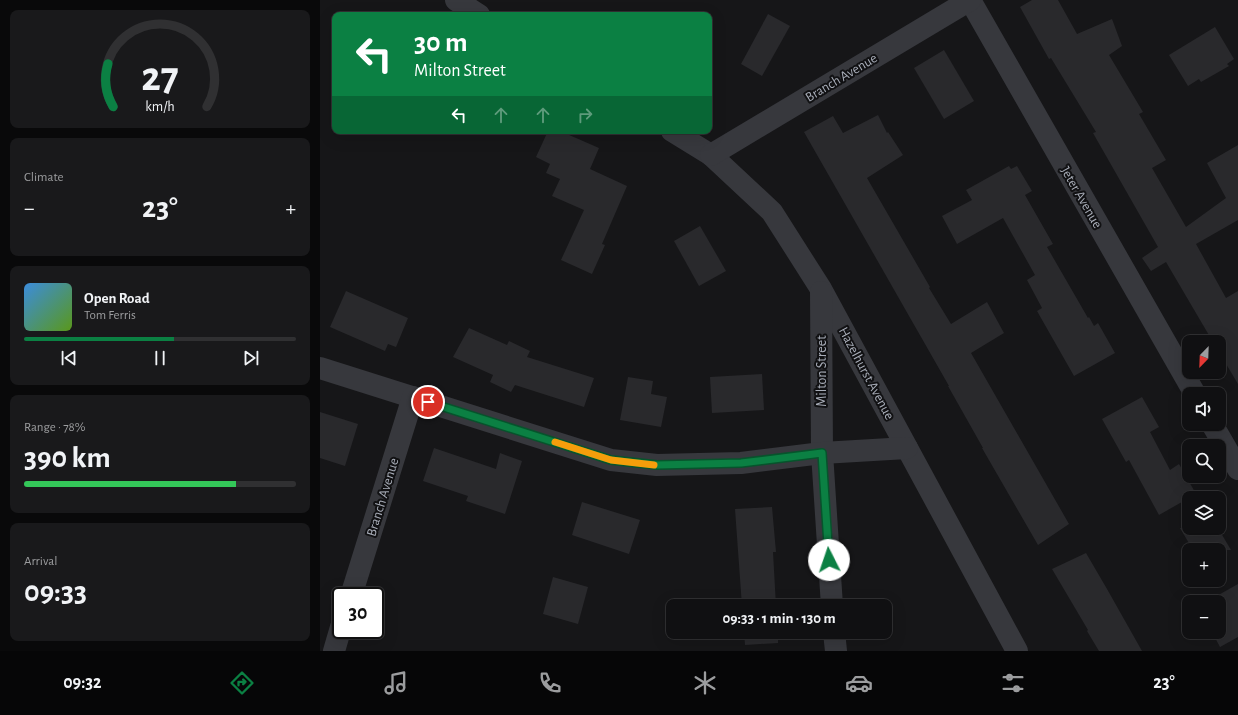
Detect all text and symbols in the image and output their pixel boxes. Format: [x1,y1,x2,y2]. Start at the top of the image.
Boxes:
icon: left [348,28,400,80]
text: 30 m [414,29,467,57]
street label: Branch Avenue [803,51,880,105]
text: 27 [141,57,179,98]
text: Milton Street [414,62,506,80]
text: km/h [145,100,175,114]
icon: left [448,104,470,126]
icon: ahead [490,104,512,126]
icon: ahead [532,104,554,126]
icon: right [574,104,596,126]
street label: Jeter Avenue [1058,164,1104,231]
text: Climate [24,171,63,184]
text: 23° [142,193,178,223]
text: − [24,197,35,219]
text: + [285,197,296,219]
text: Open Road [84,291,150,306]
text: Tom Ferris [84,309,136,322]
street label: Hazelhurst Avenue [836,325,896,422]
street label: Milton Street [815,335,829,407]
north arrow [1182,335,1226,379]
map controls [1182,335,1226,639]
icon: previous [58,347,80,369]
icon: pause [149,347,171,369]
icon: next [240,347,262,369]
pin [411,385,445,419]
button: sound [1182,387,1226,431]
icon: arrive [417,391,439,413]
text: Range · 78% [24,421,85,434]
button: search [1182,439,1226,483]
text: 390 km [24,443,111,473]
street label: Branch Avenue [364,456,402,538]
button: layers [1182,491,1226,535]
position arrow [808,539,850,581]
button: + [1182,543,1226,587]
text: Arrival [24,555,57,568]
text: 09:33 [24,577,87,607]
speed limit sign: 30 [332,587,384,639]
button: − [1182,595,1226,639]
text: 09:33 · 1 min · 130 m [722,611,836,626]
icon: directions [228,669,256,697]
icon: music [382,669,410,697]
icon: phone [536,669,564,697]
icon: climate [691,669,719,697]
icon: car [845,669,873,697]
icon: filters [999,669,1027,697]
text: 09:32 [63,674,102,692]
text: 23° [1153,674,1175,692]

